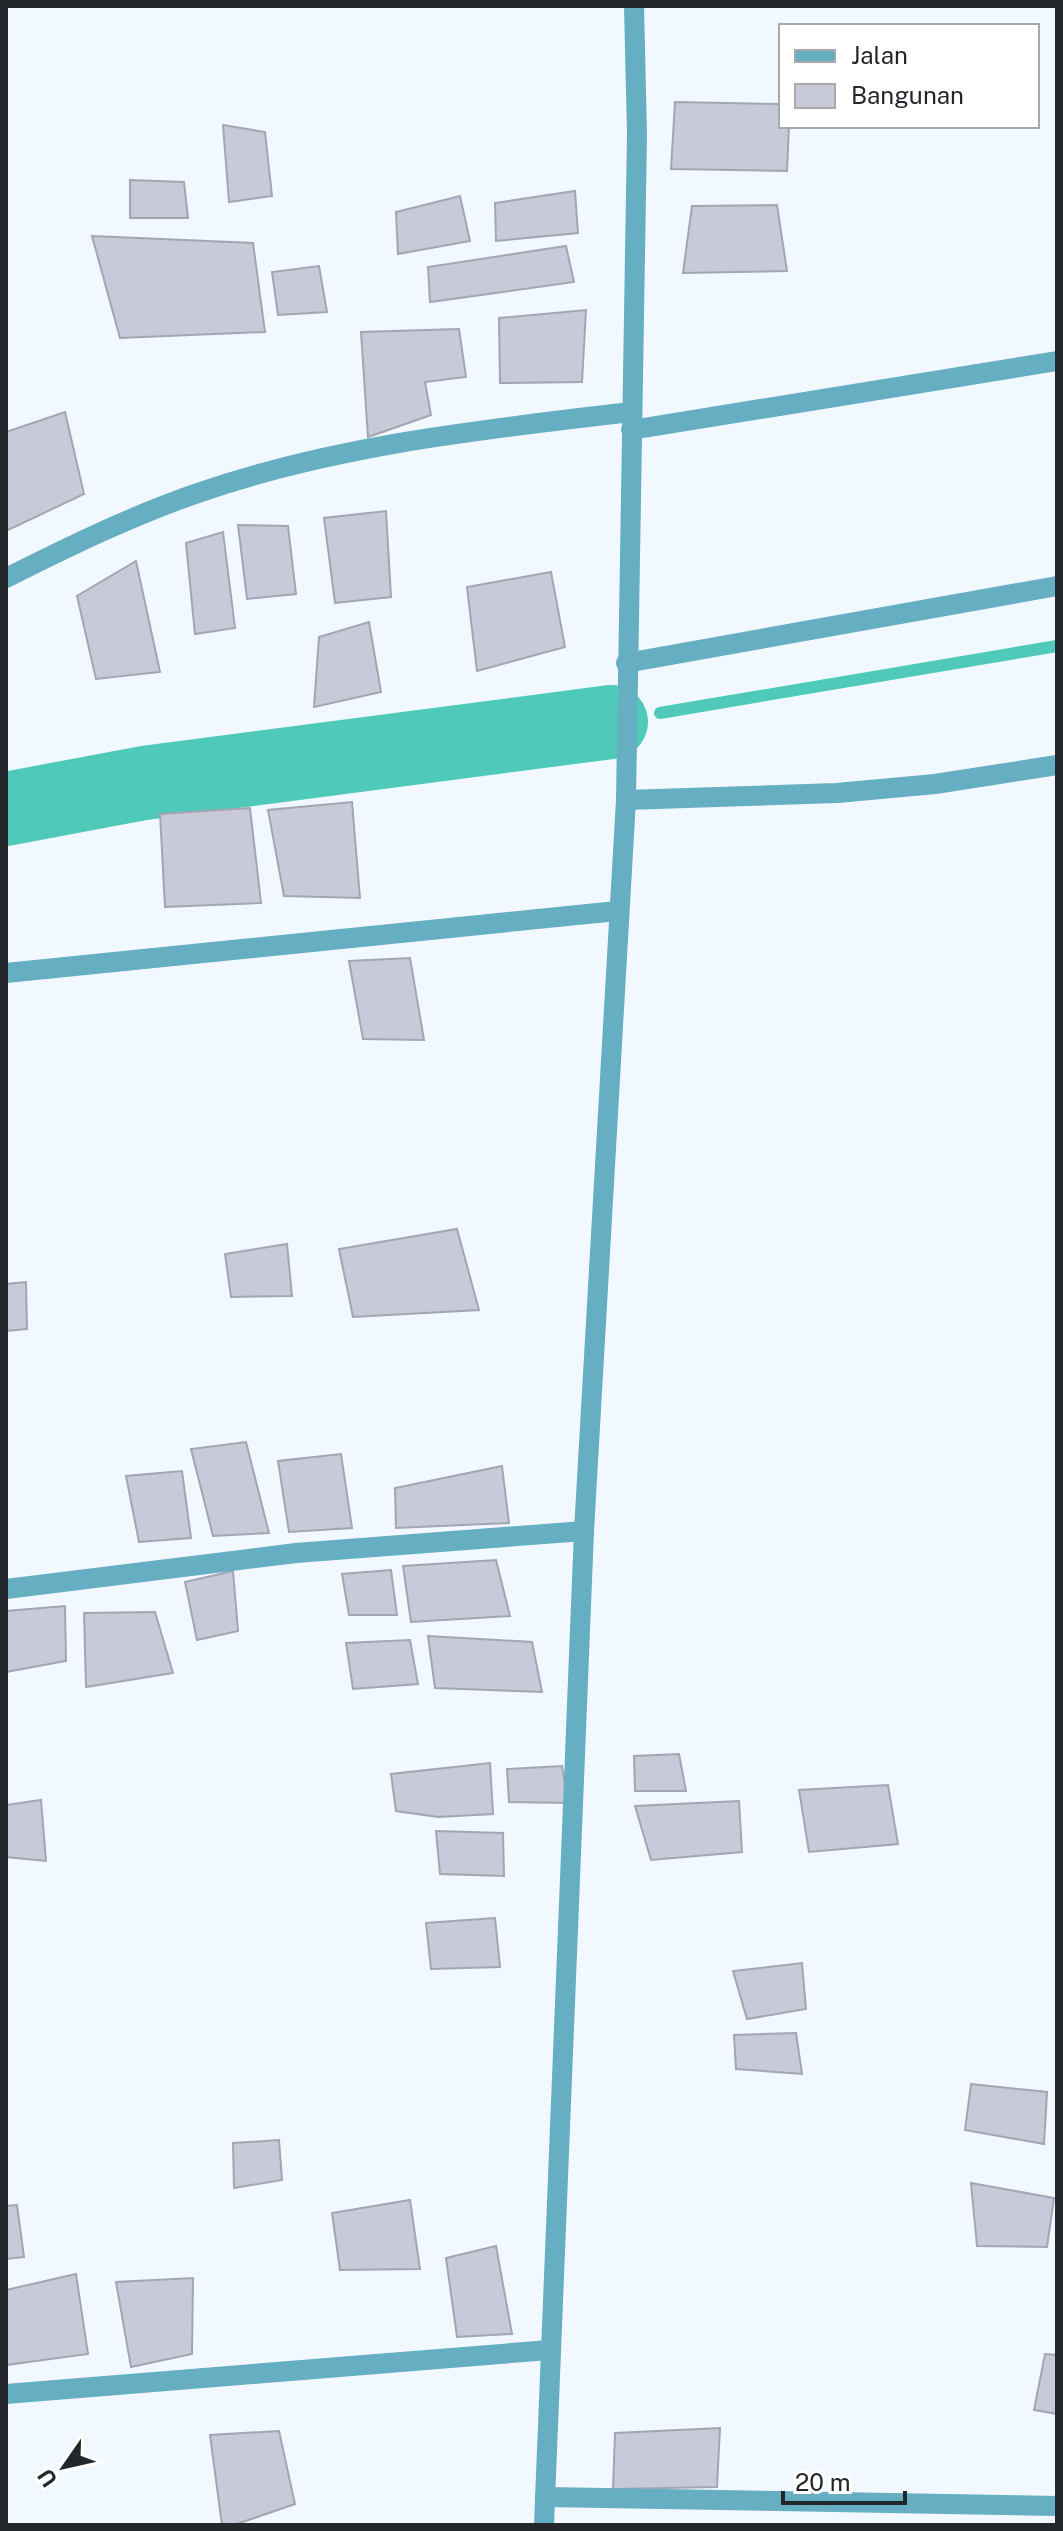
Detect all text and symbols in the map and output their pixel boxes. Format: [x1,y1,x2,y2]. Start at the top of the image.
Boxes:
legend [779,24,1039,128]
text: Jalan [851,41,908,69]
text: Bangunan [851,81,964,109]
north arrow [24,2427,104,2507]
scale bar [783,2455,905,2505]
text: U [32,2464,63,2492]
text: 20 m [795,2468,851,2496]

